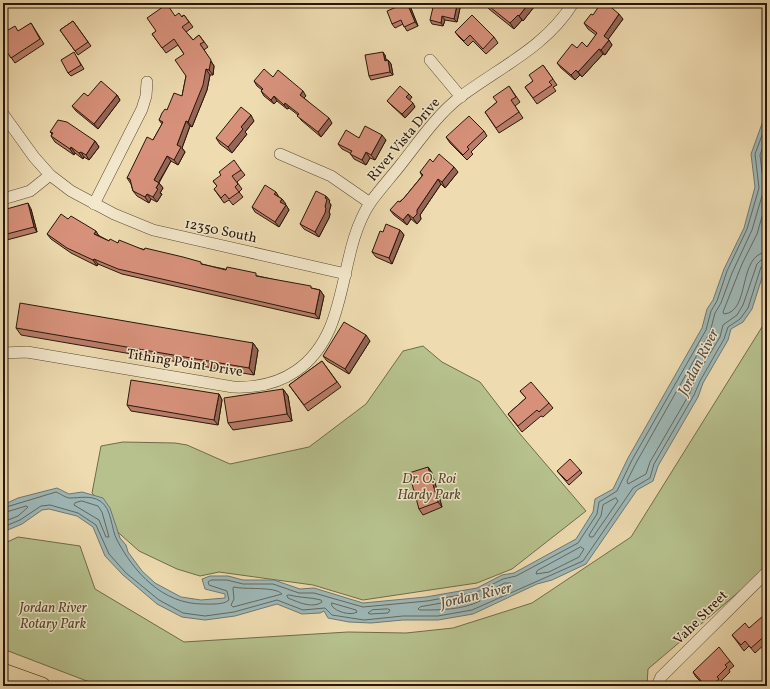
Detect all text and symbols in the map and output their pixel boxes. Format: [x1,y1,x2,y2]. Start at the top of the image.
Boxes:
street label: River Vista Drive [363,94,445,186]
street label: 12350 South [183,215,259,248]
water label: Jordan River [673,325,725,402]
street label: Tithing Point Drive [125,345,245,382]
park label: Dr. O. Roi Hardy Park [397,470,461,505]
water label: Jordan River [437,578,514,615]
street label: Vahe Street [670,587,733,649]
park label: Jordan River Rotary Park [17,599,88,634]

